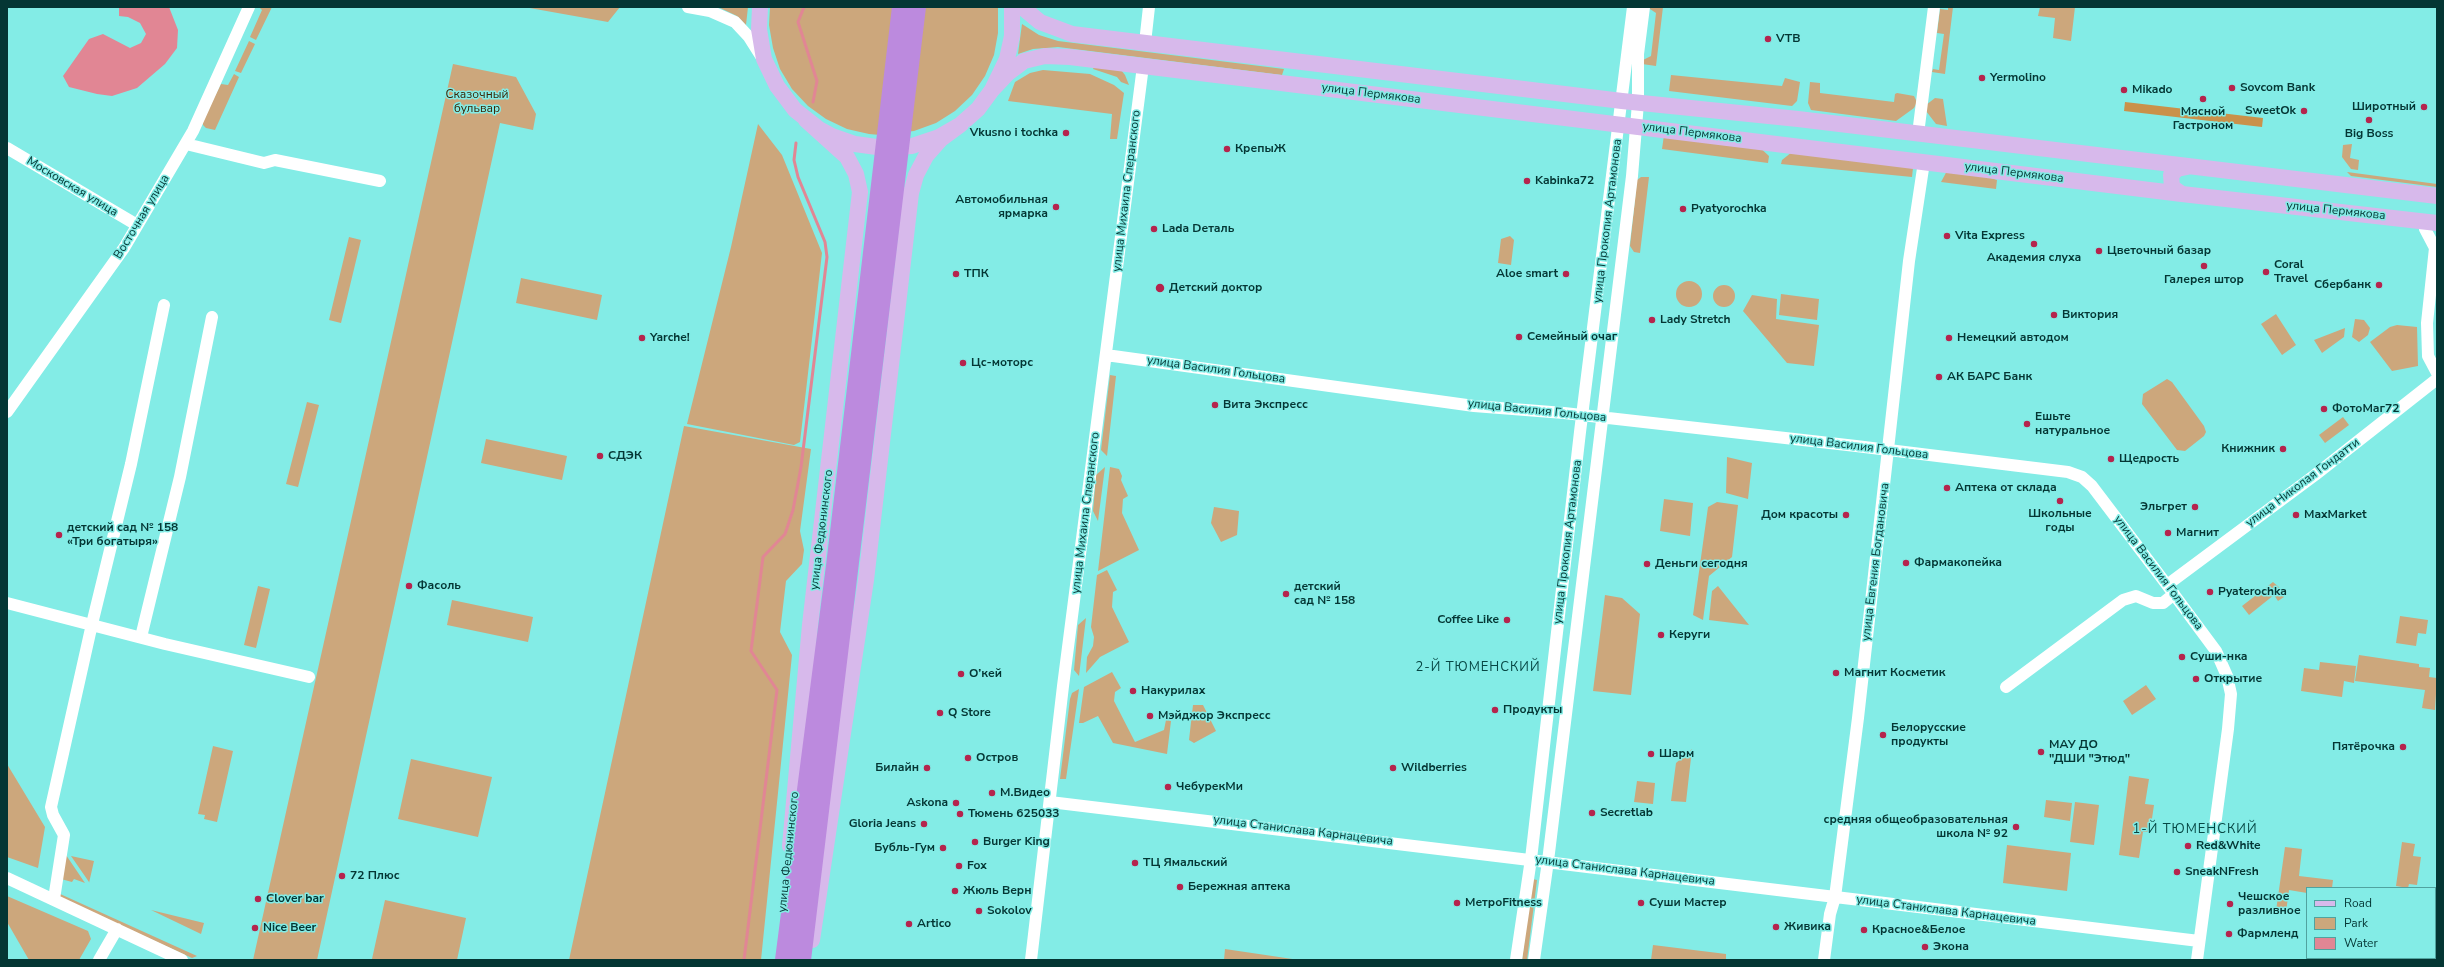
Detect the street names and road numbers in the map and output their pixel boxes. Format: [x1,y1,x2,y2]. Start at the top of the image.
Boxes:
street label: улица Пермякова [1321,81,1421,107]
street label: улица Михаила Сперанского [1110,109,1144,273]
street label: улица Пермякова [1642,120,1742,146]
street label: улица Прокопия Артамонова [1591,138,1625,304]
street label: Московская улица [24,154,120,220]
street label: улица Пермякова [1964,160,2064,186]
street label: Восточная улица [111,172,173,262]
street label: улица Пермякова [2286,199,2386,223]
street label: улица Василия Гольцова [1146,353,1286,387]
street label: улица Василия Гольцова [1467,397,1607,425]
street label: улица Михаила Сперанского [1069,431,1103,595]
street label: улица Василия Гольцова [1789,431,1929,463]
street label: улица Николая Гондатти [2243,435,2363,531]
street label: улица Прокопия Артамонова [1551,459,1585,625]
street label: улица Федюнинского [807,469,837,591]
street label: улица Евгения Богдановича [1859,482,1893,642]
street label: улица Василия Гольцова [2110,513,2206,633]
street label: улица Федюнинского [775,791,803,913]
street label: улица Станислава Карнацевича [1212,813,1394,849]
street label: улица Станислава Карнацевича [1534,853,1716,889]
street label: улица Станислава Карнацевича [1855,893,2037,929]

